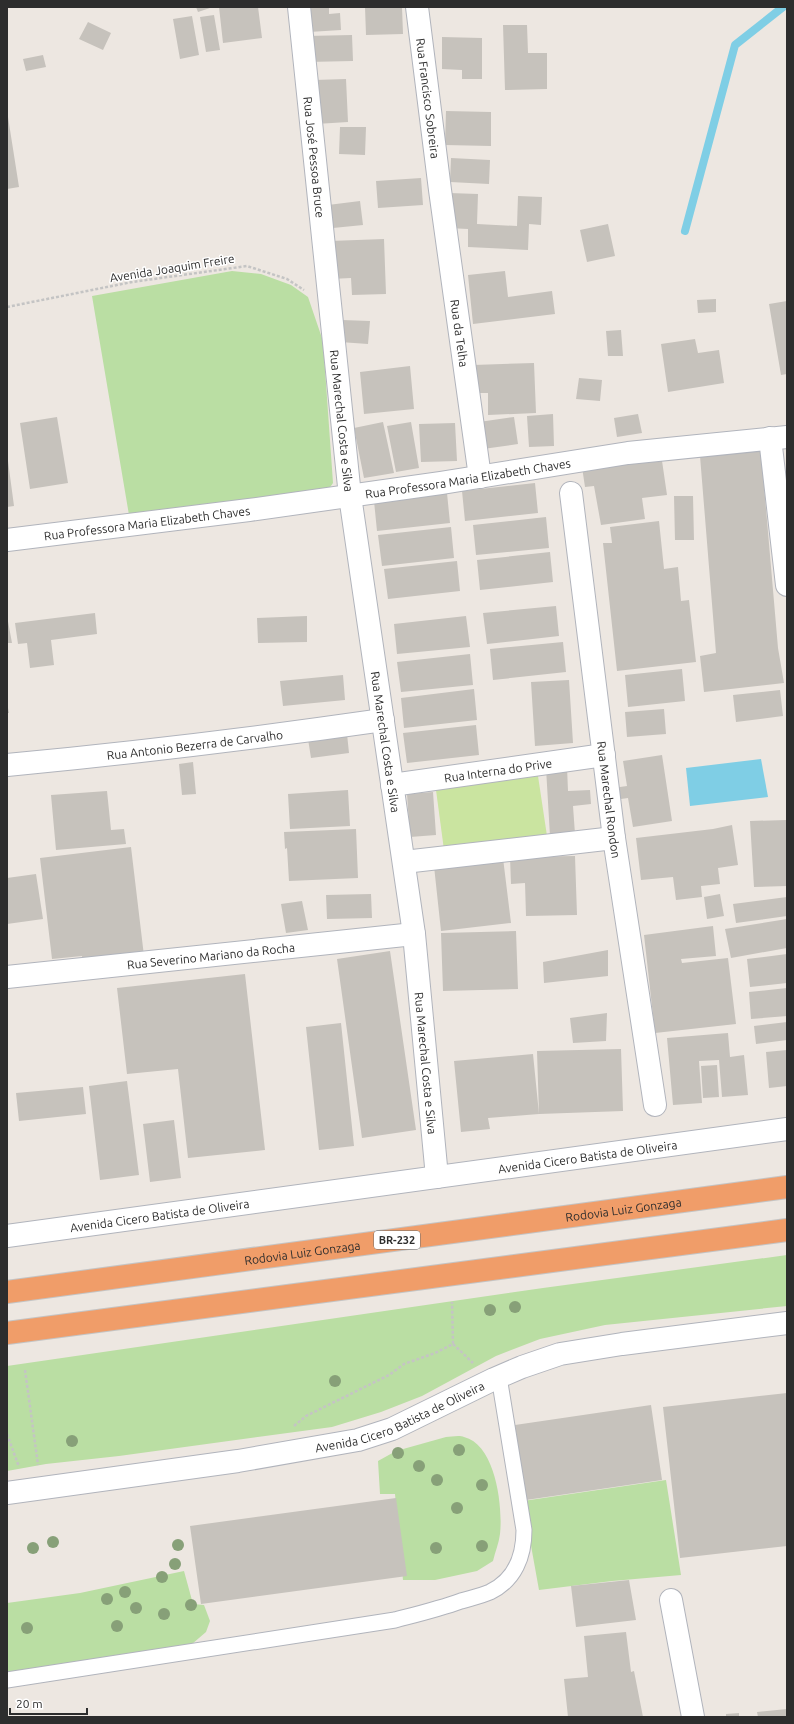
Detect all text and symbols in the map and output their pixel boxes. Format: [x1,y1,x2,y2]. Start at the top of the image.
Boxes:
street label: Rua Francisco Sobreira [414,37,442,159]
street label: Rua José Pessoa Bruce [302,96,327,219]
street label: Avenida Joaquim Freire [109,252,235,284]
street label: Rua da Telha [449,299,471,368]
street label: Rua Marechal Costa e Silva [328,349,356,492]
street label: Rua Professora Maria Elizabeth Chaves [364,456,571,500]
street label: Rua Professora Maria Elizabeth Chaves [43,503,251,542]
street label: Rua Marechal Costa e Silva [369,670,403,813]
street label: Rua Antonio Bezerra de Carvalho [106,727,284,761]
street label: Rua Marechal Rondon [595,740,623,859]
street label: Rua Interna do Prive [443,756,553,784]
street label: Rua Severino Mariano da Rocha [126,940,295,971]
street label: Rua Marechal Costa e Silva [413,992,439,1135]
street label: Avenida Cicero Batista de Oliveira [497,1138,678,1175]
street label: Rodovia Luiz Gonzaga [565,1195,682,1223]
street label: Avenida Cicero Batista de Oliveira [69,1196,250,1234]
road number: BR-232 [374,1231,420,1249]
street label: Rodovia Luiz Gonzaga [243,1238,361,1266]
street label: Avenida Cicero Batista de Oliveira [314,1378,486,1454]
scale bar [10,1690,87,1716]
text: 20 m [16,1697,43,1710]

